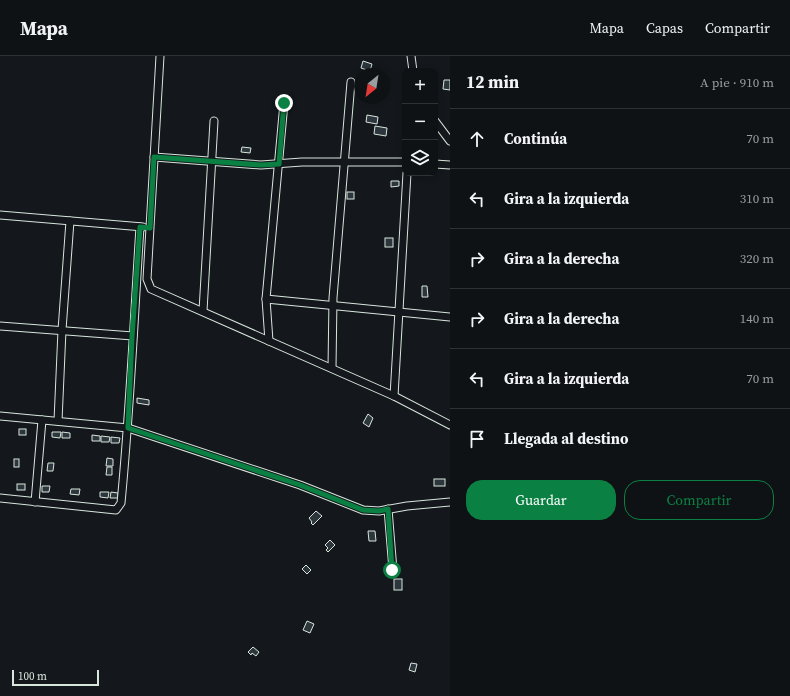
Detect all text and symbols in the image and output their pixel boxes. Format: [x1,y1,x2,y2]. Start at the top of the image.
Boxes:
text: Mapa [20,15,68,41]
text: Mapa [589,18,624,38]
text: Capas [646,18,683,38]
text: Compartir [705,18,770,38]
north arrow [354,68,390,104]
map controls [402,68,438,176]
button: + [402,68,438,104]
text: 12 min [466,70,519,94]
text: A pie · 910 m [700,74,774,91]
route end [275,94,293,112]
button: − [402,104,438,140]
icon: ahead [466,128,488,150]
text: Continúa [504,128,567,149]
text: 70 m [746,130,774,147]
button: layers [402,140,438,176]
icon: left [466,188,488,210]
text: Gira a la izquierda [504,188,629,209]
text: 310 m [740,190,774,207]
icon: right [466,248,488,270]
text: Gira a la derecha [504,248,619,269]
text: 320 m [740,250,774,267]
icon: right [466,308,488,330]
text: Gira a la derecha [504,308,619,329]
text: 140 m [740,310,774,327]
icon: left [466,368,488,390]
text: Gira a la izquierda [504,368,629,389]
text: 70 m [746,370,774,387]
icon: arrive [466,428,488,450]
text: Llegada al destino [504,428,629,449]
button: Guardar [466,480,616,520]
button: Compartir [624,480,774,520]
route start [383,561,401,579]
scale bar [12,668,99,687]
text: 100 m [18,669,47,684]

